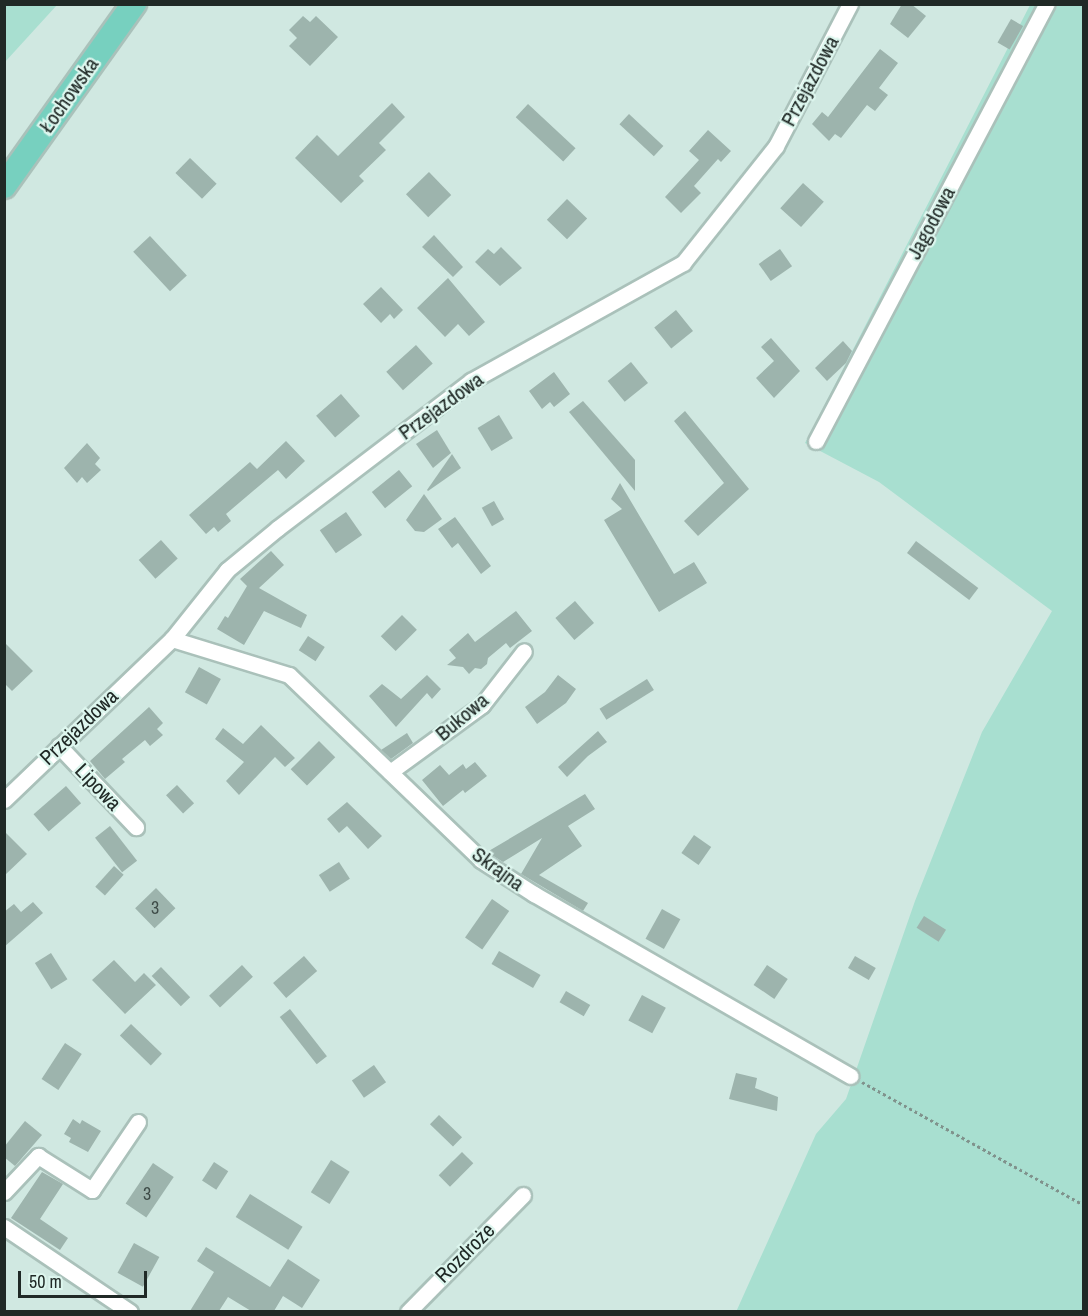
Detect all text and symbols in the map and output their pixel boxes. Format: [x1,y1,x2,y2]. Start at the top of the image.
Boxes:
street label: Przejazdowa [776,32,844,130]
street label: Łochowska [34,52,104,138]
street label: Jagodowa [901,182,961,264]
street label: Przejazdowa [394,367,488,445]
street label: Przejazdowa [35,684,123,770]
street label: Bukowa [430,688,494,746]
street label: Lipowa [70,758,126,816]
street label: Skrajna [467,842,529,896]
house number: 3 [151,897,159,919]
house number: 3 [143,1183,151,1205]
street label: Rozdroże [430,1218,500,1288]
scale bar [21,1259,150,1297]
text: 50 m [29,1269,62,1294]

